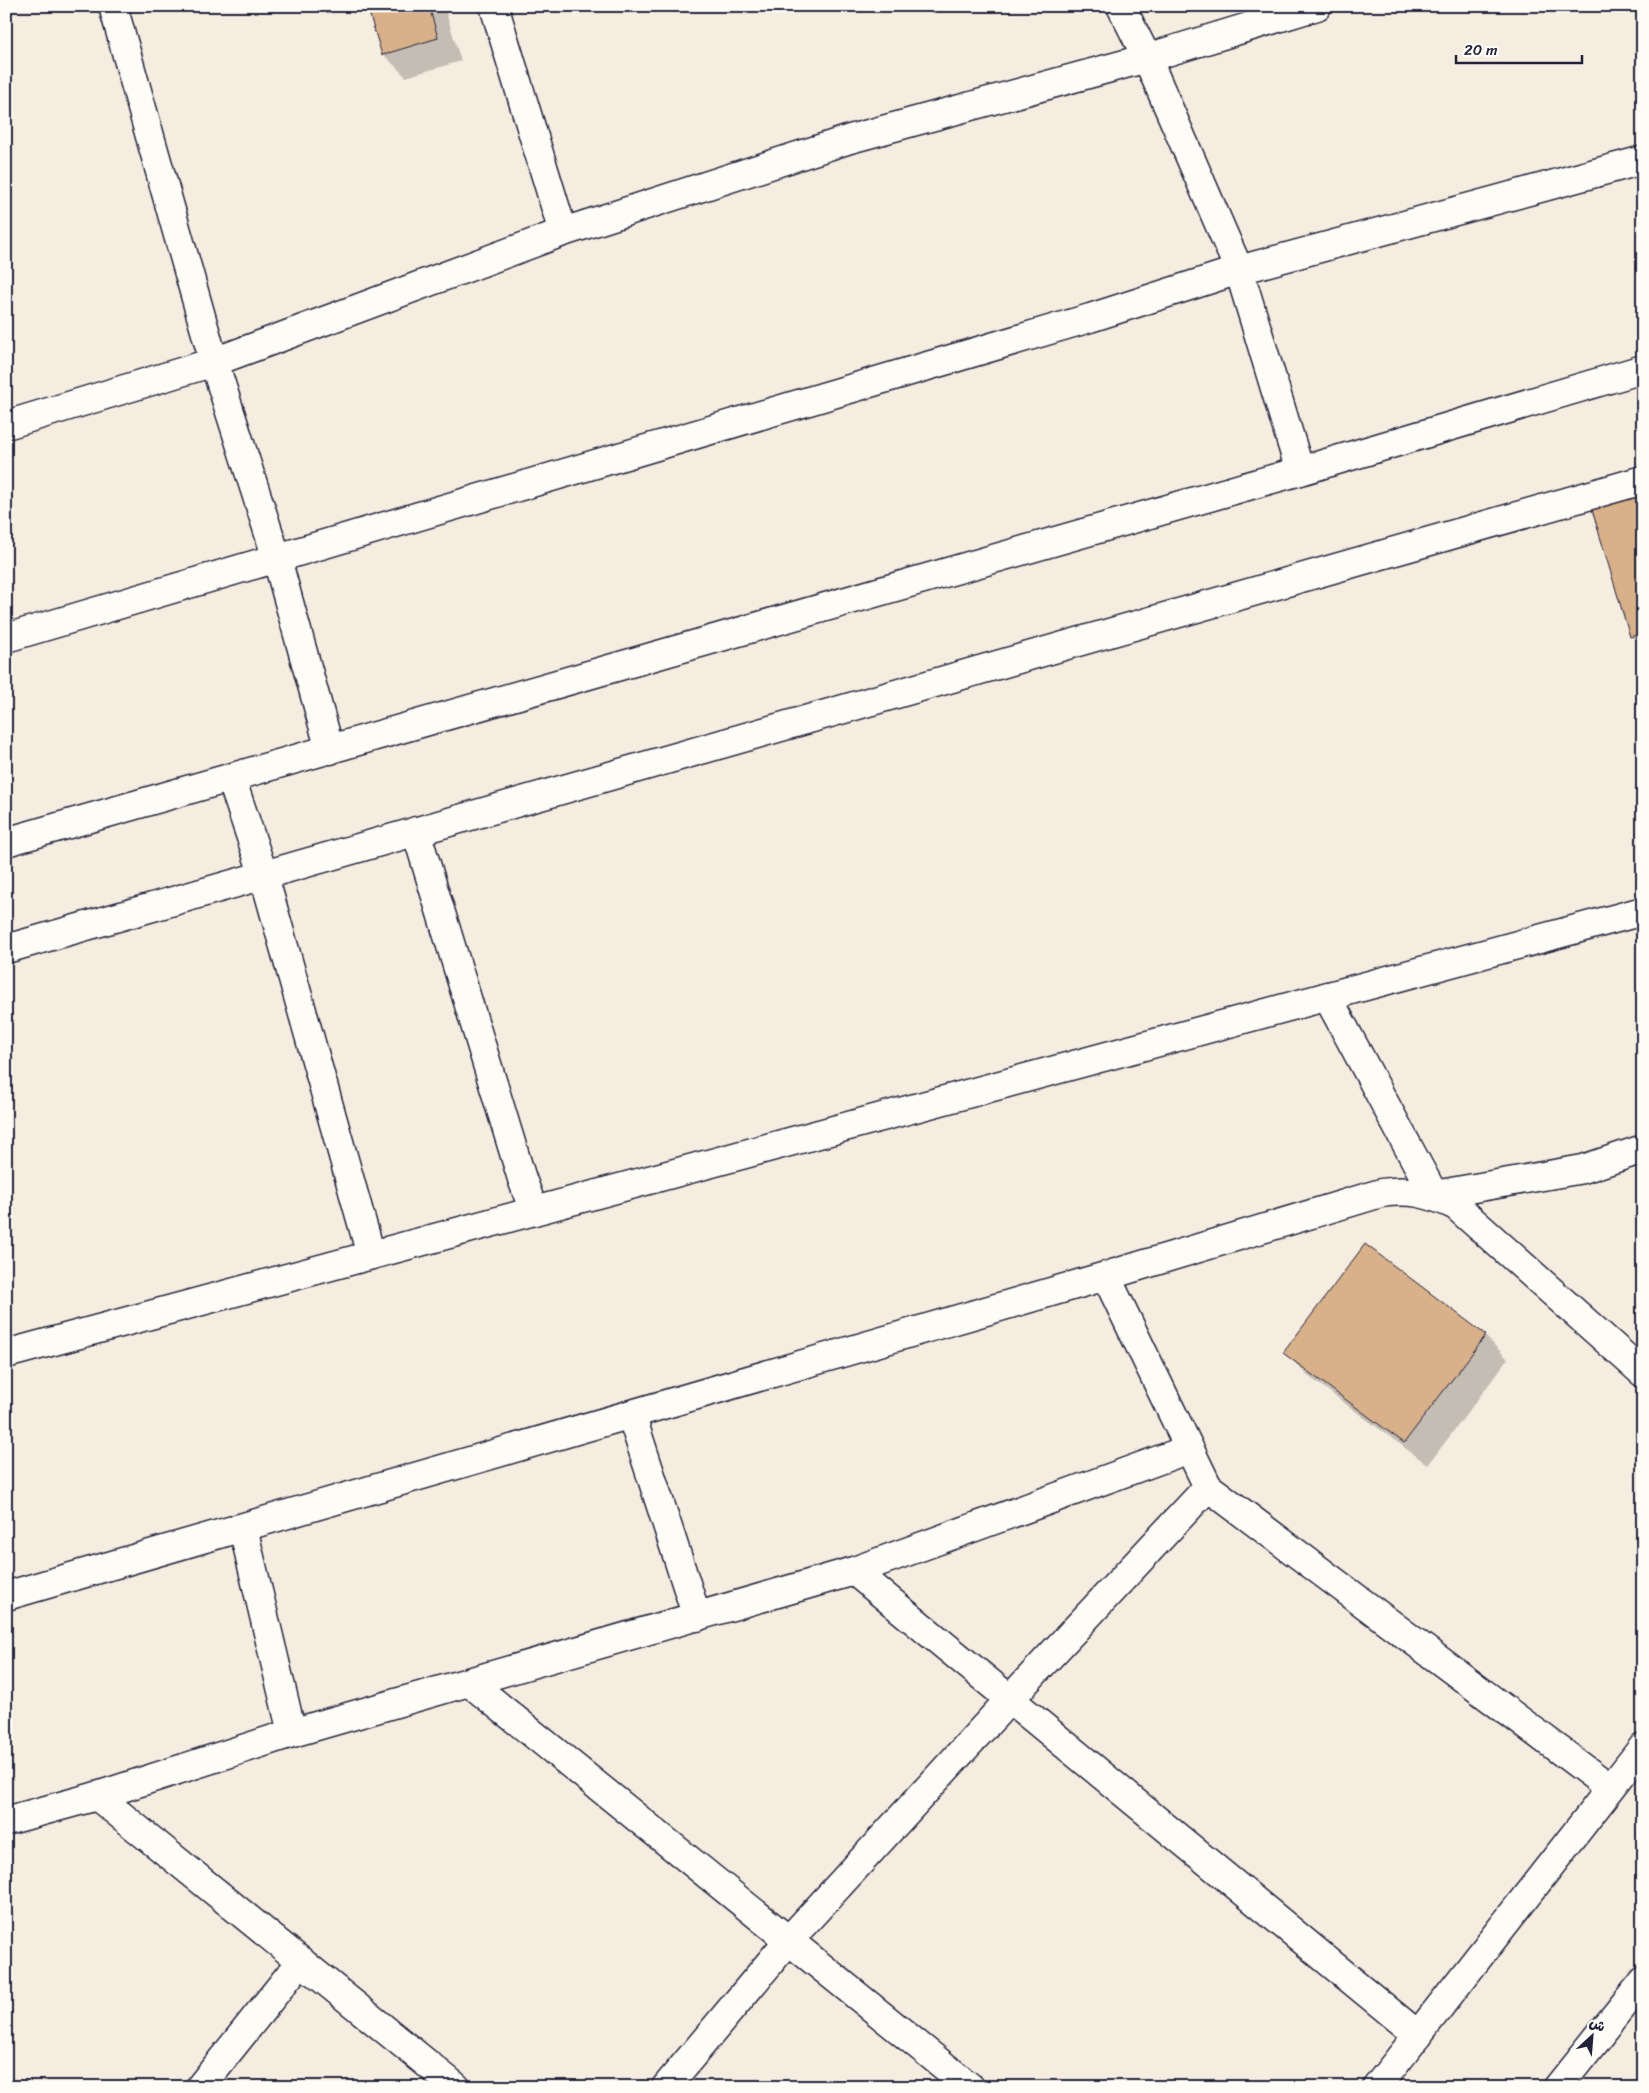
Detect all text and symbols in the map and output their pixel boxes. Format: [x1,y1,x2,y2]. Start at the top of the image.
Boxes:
scale bar [1456,32,1583,64]
text: 20 m [1464,37,1498,63]
north arrow [1566,2010,1616,2060]
text: ش [1585,2010,1610,2039]

